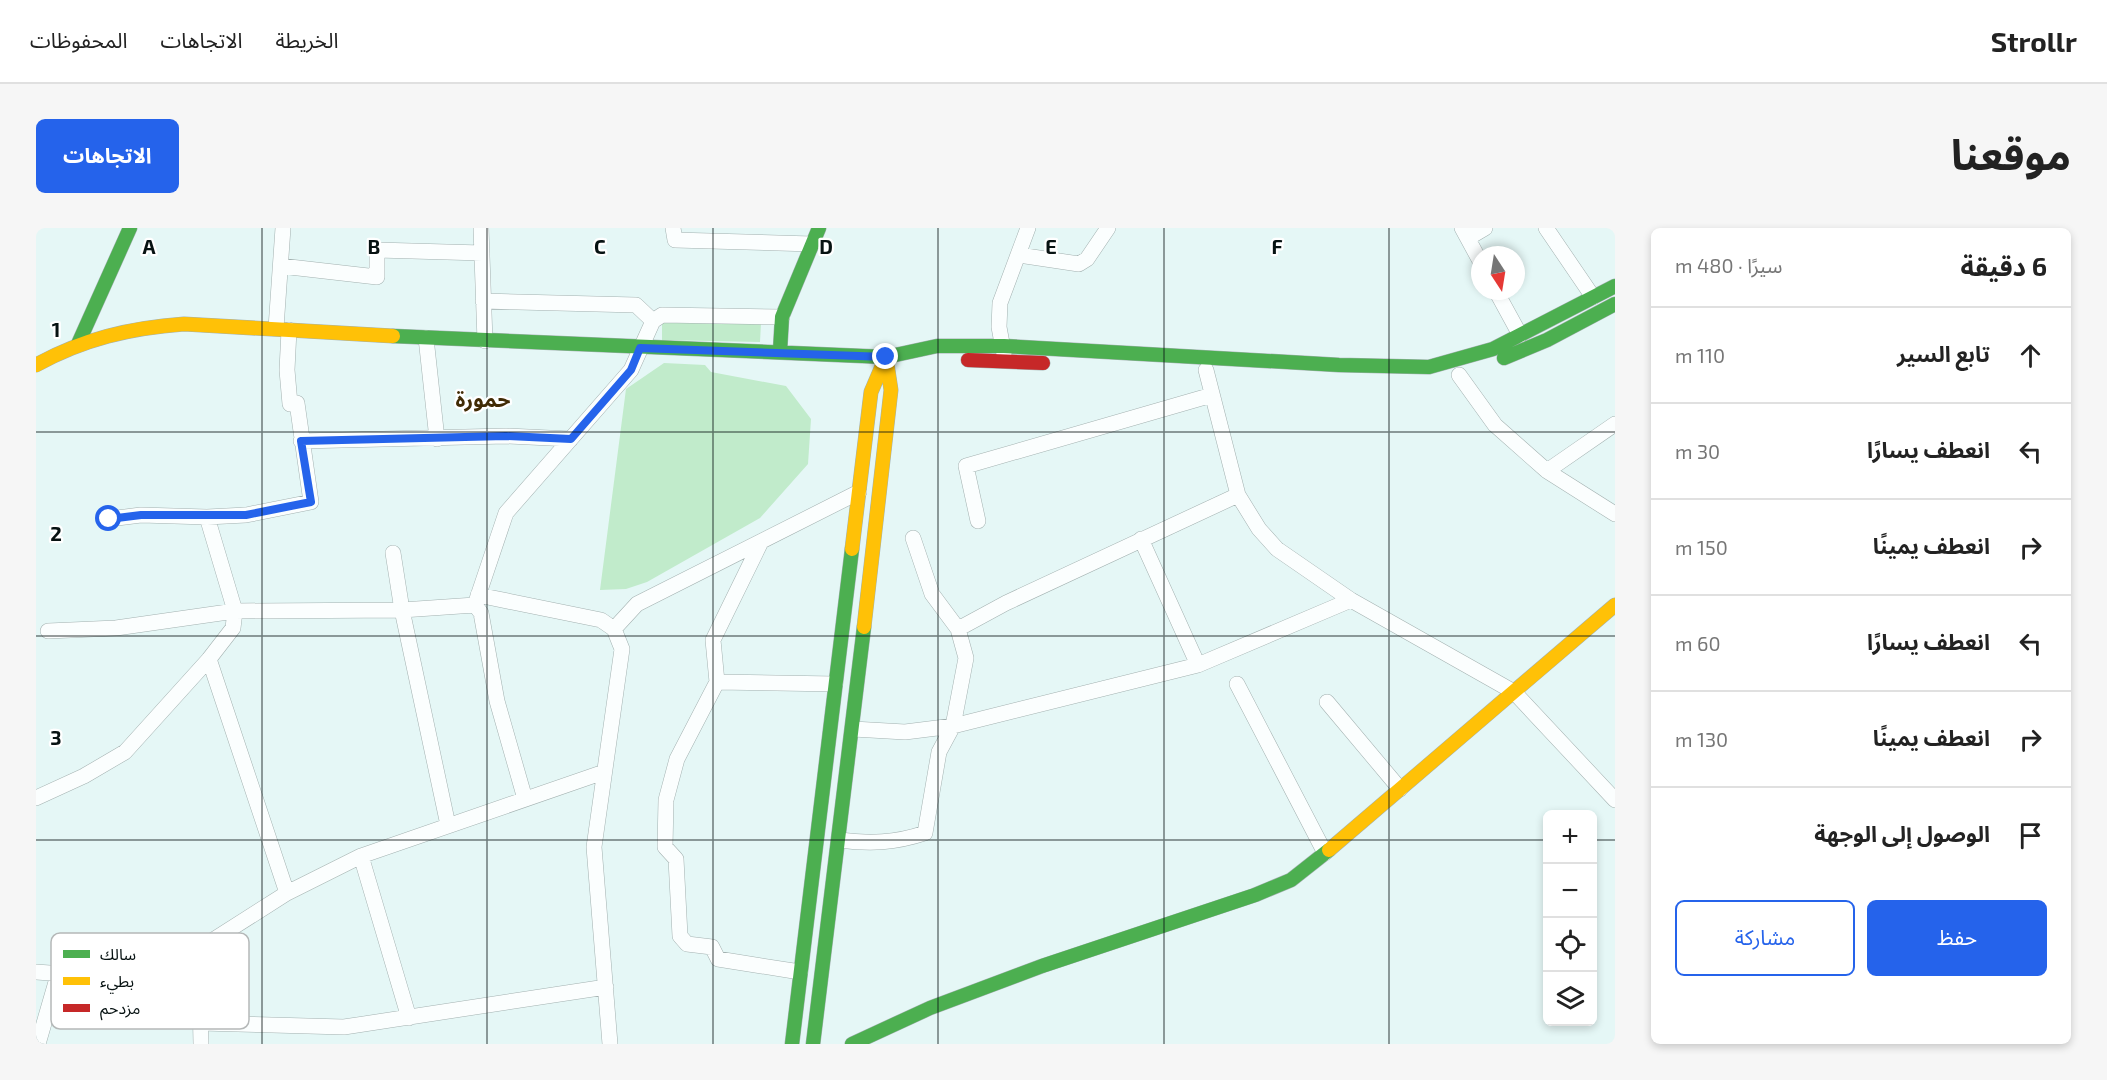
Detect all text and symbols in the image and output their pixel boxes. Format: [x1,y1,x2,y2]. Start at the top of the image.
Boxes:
text: Strollr [1991,24,2077,58]
text: المحفوظات [30,27,127,52]
text: الاتجاهات [160,27,242,52]
text: الخريطة [275,27,338,52]
button: الاتجاهات [36,119,179,193]
text: موقعنا [1951,128,2071,178]
text: A [142,234,156,258]
text: B [368,234,380,258]
text: C [594,234,606,258]
text: D [819,234,833,258]
text: E [1045,234,1057,258]
text: F [1271,234,1283,258]
north arrow [1471,246,1525,300]
text: 6 دقيقة [1961,250,2047,281]
text: سيرًا · 480 m [1675,253,1782,277]
text: 1 [52,317,60,341]
icon: ahead [2014,339,2047,372]
text: تابع السير [1897,340,1990,366]
route end [872,343,898,369]
text: 110 m [1675,343,1725,367]
district label: حمورة [456,386,510,412]
icon: left [2014,435,2047,468]
text: انعطف يسارًا [1867,436,1990,462]
text: 30 m [1675,439,1720,463]
route start [95,505,121,531]
text: 2 [50,521,62,545]
icon: right [2014,531,2047,564]
text: انعطف يمينًا [1873,532,1990,558]
text: 150 m [1675,535,1728,559]
icon: left [2014,627,2047,660]
text: انعطف يسارًا [1867,628,1990,654]
text: 60 m [1675,631,1721,655]
icon: right [2014,723,2047,756]
text: انعطف يمينًا [1873,724,1990,750]
text: 3 [50,725,62,749]
text: 130 m [1675,727,1728,751]
map controls [1543,810,1597,1026]
button: + [1543,810,1597,864]
icon: arrive [2014,819,2047,852]
text: الوصول إلى الوجهة [1814,820,1990,846]
button: − [1543,864,1597,918]
button: مشاركة [1675,900,1855,976]
button: حفظ [1867,900,2047,976]
button: locate [1543,918,1597,972]
legend [51,933,249,1029]
text: سالك [100,944,136,963]
text: بطيء [100,971,134,994]
button: layers [1543,972,1597,1026]
text: مزدحم [100,998,140,1021]

